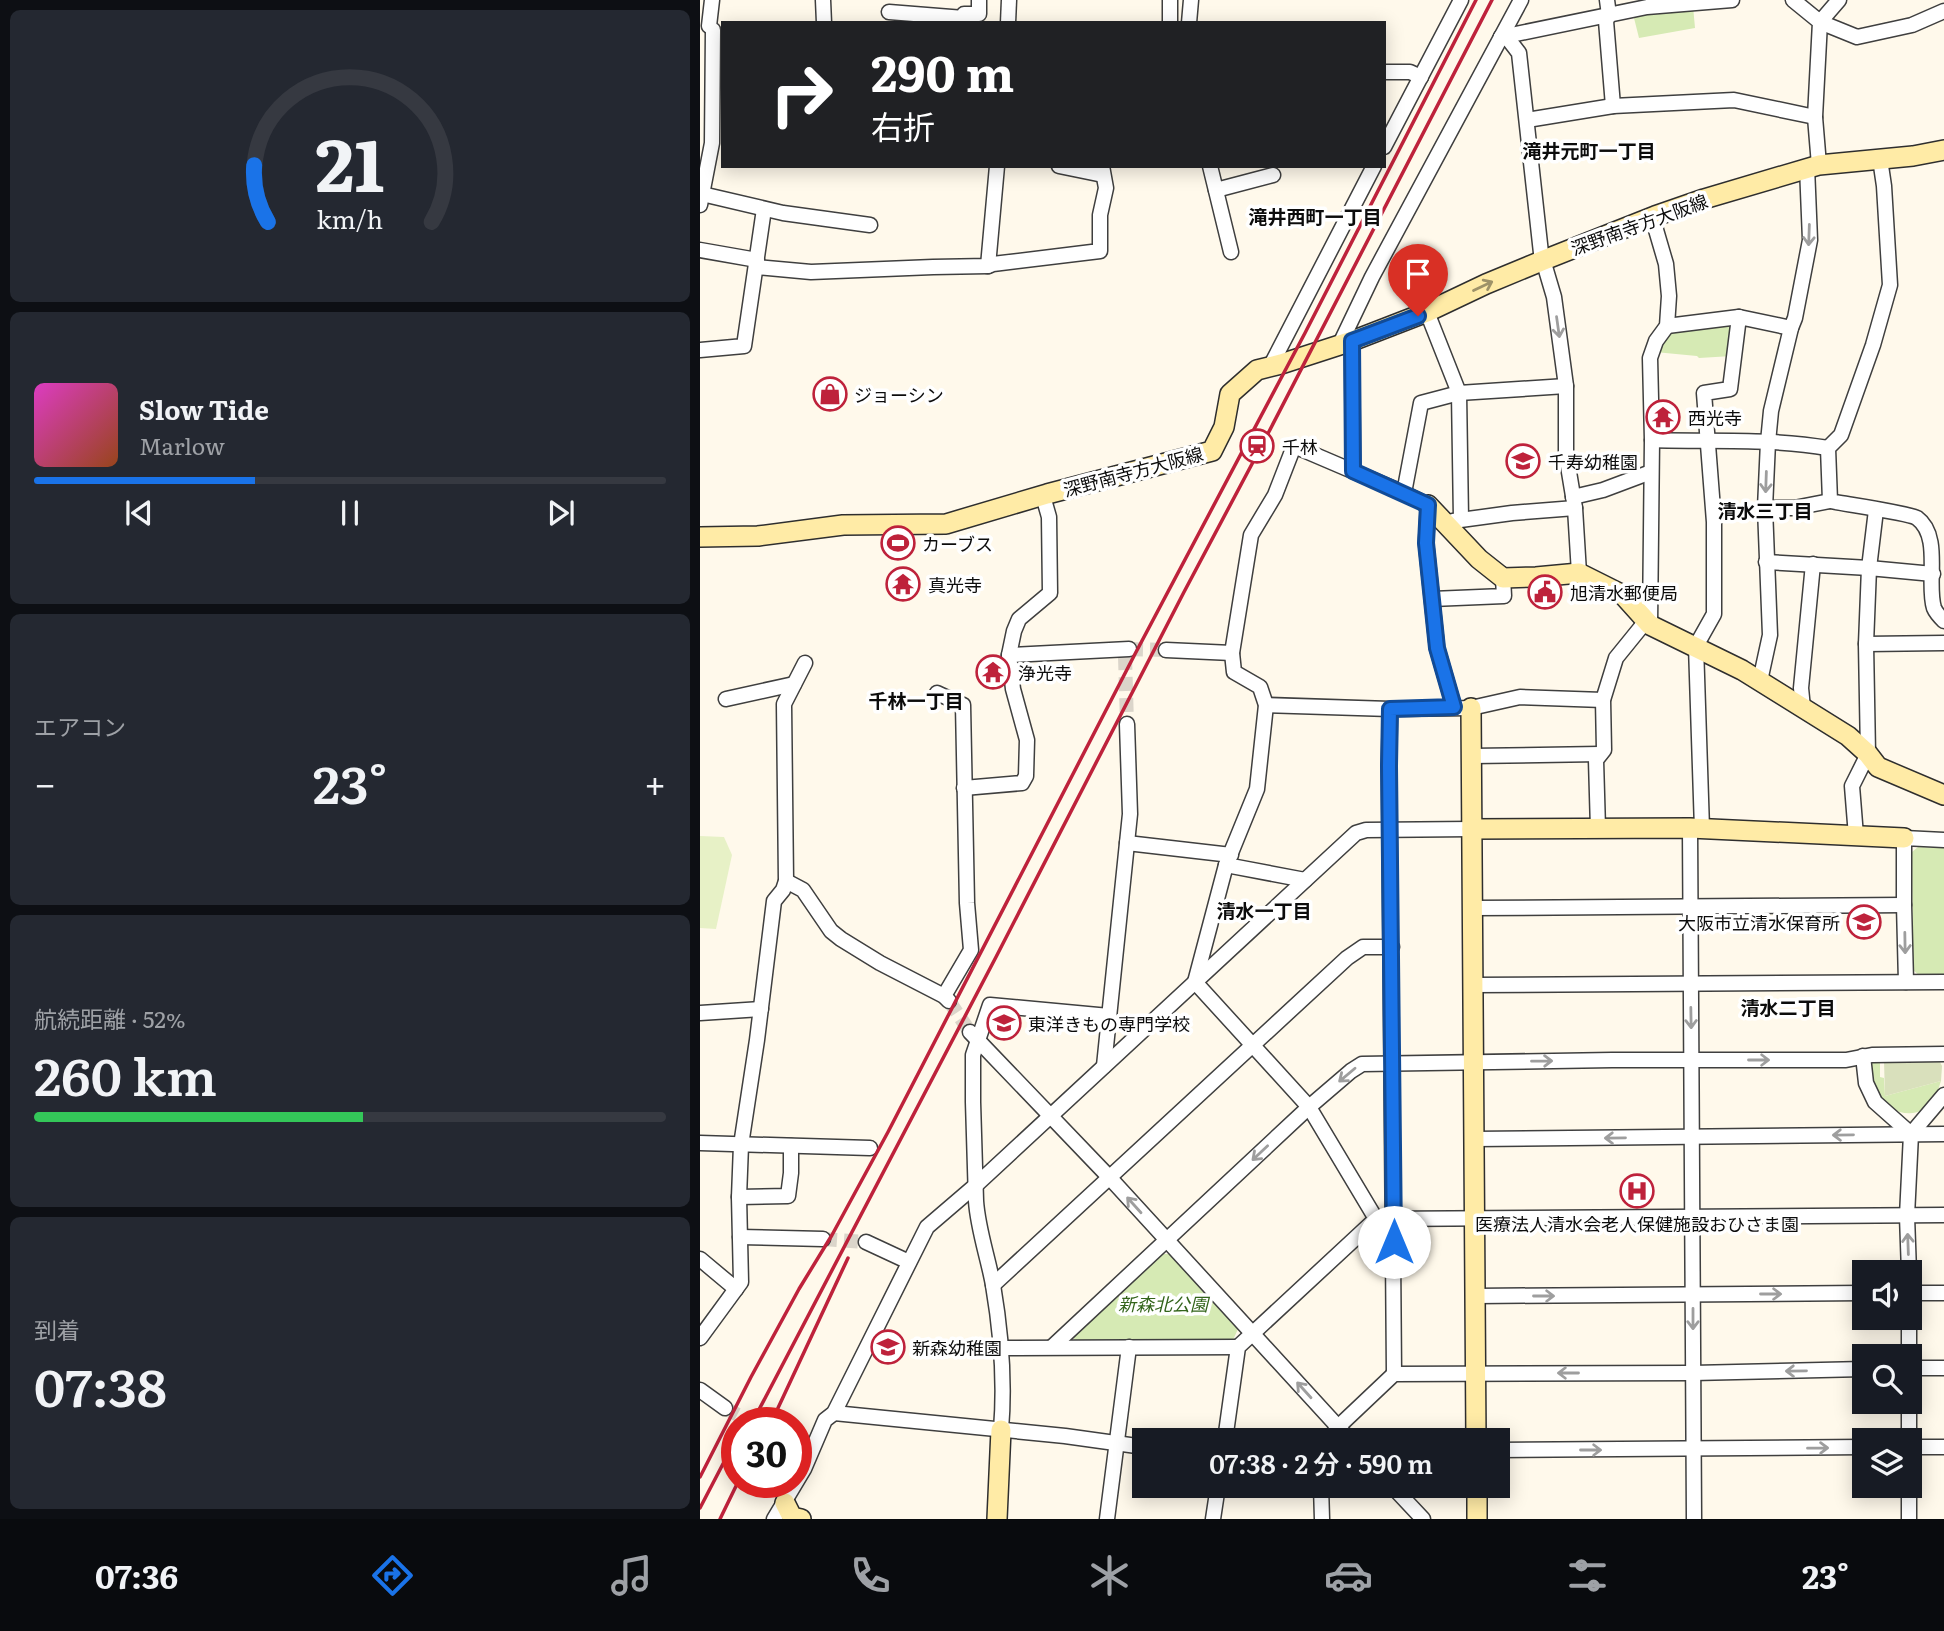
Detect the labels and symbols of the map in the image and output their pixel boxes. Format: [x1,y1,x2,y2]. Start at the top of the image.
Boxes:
district label: 滝井元町一丁目 [1522,136,1656,164]
street label: 深野南寺方大阪線 [1567,187,1711,261]
district label: 滝井西町一丁目 [1248,202,1382,230]
one-way arrow [1803,224,1816,247]
pin [1388,244,1448,316]
one-way arrow [1472,278,1493,292]
one-way arrow [1551,315,1564,337]
shop icon: ジョーシン [811,375,849,413]
place label: ジョーシン [854,381,944,408]
temple icon: 西光寺 [1644,398,1682,436]
place label: 西光寺 [1688,404,1742,431]
station icon: 千林 [1238,427,1276,465]
place label: 千林 [1282,433,1318,460]
street label: 深野南寺方大阪線 [1060,439,1206,503]
school or university icon: 千寿幼稚園 [1504,442,1542,480]
place label: 千寿幼稚園 [1548,448,1638,475]
one-way arrow [1760,471,1773,494]
district label: 清水三丁目 [1717,496,1813,524]
sports icon: カーブス [879,524,917,562]
place label: カーブス [922,530,993,557]
temple icon: 真光寺 [884,565,922,603]
place label: 真光寺 [928,571,982,598]
public building icon: 旭清水郵便局 [1526,573,1564,611]
place label: 旭清水郵便局 [1570,579,1678,606]
temple icon: 浄光寺 [974,653,1012,691]
place label: 浄光寺 [1018,659,1072,686]
district label: 千林一丁目 [868,686,964,714]
district label: 清水一丁目 [1216,896,1312,924]
school or university icon: 大阪市立清水保育所 [1845,903,1883,941]
place label: 大阪市立清水保育所 [1678,909,1840,936]
one-way arrow [1898,932,1911,955]
district label: 清水二丁目 [1740,993,1836,1021]
school or university icon: 東洋きもの専門学校 [985,1004,1023,1042]
one-way arrow [1684,1007,1698,1030]
place label: 東洋きもの専門学校 [1028,1010,1190,1037]
one-way arrow [1748,1053,1771,1067]
one-way arrow [1531,1054,1554,1068]
one-way arrow [1338,1067,1356,1083]
one-way arrow [1831,1128,1854,1141]
one-way arrow [1604,1131,1627,1145]
one-way arrow [1252,1145,1269,1162]
hospital icon: 医療法人清水会老人保健施設おひさま園 [1618,1172,1656,1210]
one-way arrow [1126,1196,1142,1214]
position arrow [1357,1205,1431,1279]
place label: 医療法人清水会老人保健施設おひさま園 [1475,1210,1799,1237]
one-way arrow [1902,1233,1915,1256]
one-way arrow [1760,1287,1783,1301]
one-way arrow [1532,1289,1555,1303]
park label: 新森北公園 [1118,1290,1211,1317]
one-way arrow [1686,1308,1700,1331]
school or university icon: 新森幼稚園 [869,1328,907,1366]
place label: 新森幼稚園 [912,1334,1002,1361]
one-way arrow [1784,1364,1807,1377]
one-way arrow [1557,1366,1580,1380]
one-way arrow [1296,1382,1313,1399]
speed limit sign: 30 [721,1407,812,1498]
one-way arrow [1806,1441,1829,1455]
one-way arrow [1579,1443,1602,1457]

